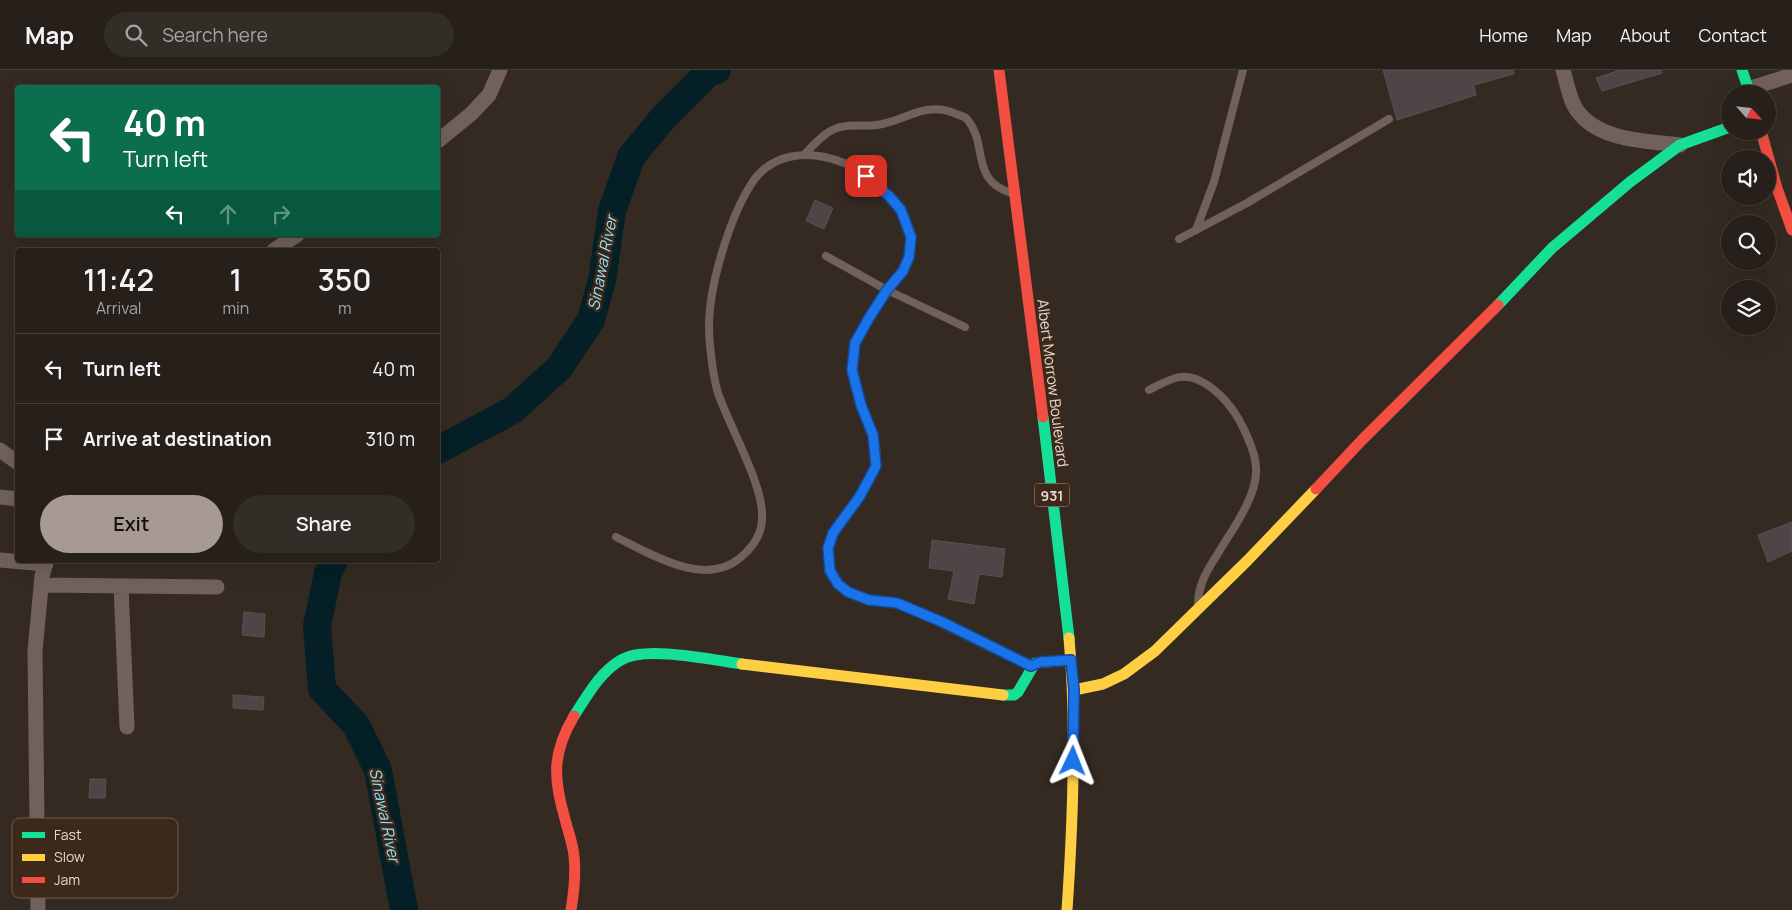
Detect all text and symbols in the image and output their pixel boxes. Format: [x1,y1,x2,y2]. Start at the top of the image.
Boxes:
search box [104,12,454,57]
text: Map [25,18,74,51]
icon: search [122,21,150,49]
text: Search here [162,22,268,48]
text: Home [1479,23,1528,47]
text: Map [1556,23,1592,47]
text: About [1620,23,1670,47]
text: Contact [1698,23,1767,47]
north arrow [1721,85,1776,140]
map controls [1721,85,1776,335]
text: 40 m [123,99,206,147]
icon: left [40,105,105,170]
text: Turn left [123,144,208,174]
button: sound [1721,150,1776,205]
pin [845,155,887,197]
icon: arrive [852,162,880,190]
icon: left [161,200,189,228]
icon: ahead [214,200,242,228]
icon: right [267,200,295,228]
water label: Sinawal River [582,212,622,312]
button: search [1721,215,1776,270]
text: 11:42 [83,259,154,300]
text: 1 [230,259,242,300]
text: 350 [318,259,372,300]
button: layers [1721,280,1776,335]
text: Arrival [96,297,142,319]
text: min [223,297,249,319]
text: m [338,297,351,319]
street label: Albert Morrow Boulevard [1032,298,1074,468]
icon: left [40,355,68,383]
text: Turn left [83,356,161,382]
text: 40 m [372,356,415,382]
icon: arrive [40,425,68,453]
text: Arrive at destination [83,426,272,452]
text: 310 m [366,426,415,452]
road number: 931 [1034,484,1070,506]
button: Exit [40,495,223,553]
button: Share [233,495,415,553]
position arrow [1046,734,1098,786]
water label: Sinawal River [364,766,406,866]
legend [12,818,178,898]
text: Fast [54,825,82,844]
text: Slow [54,847,85,866]
text: Jam [54,870,80,889]

